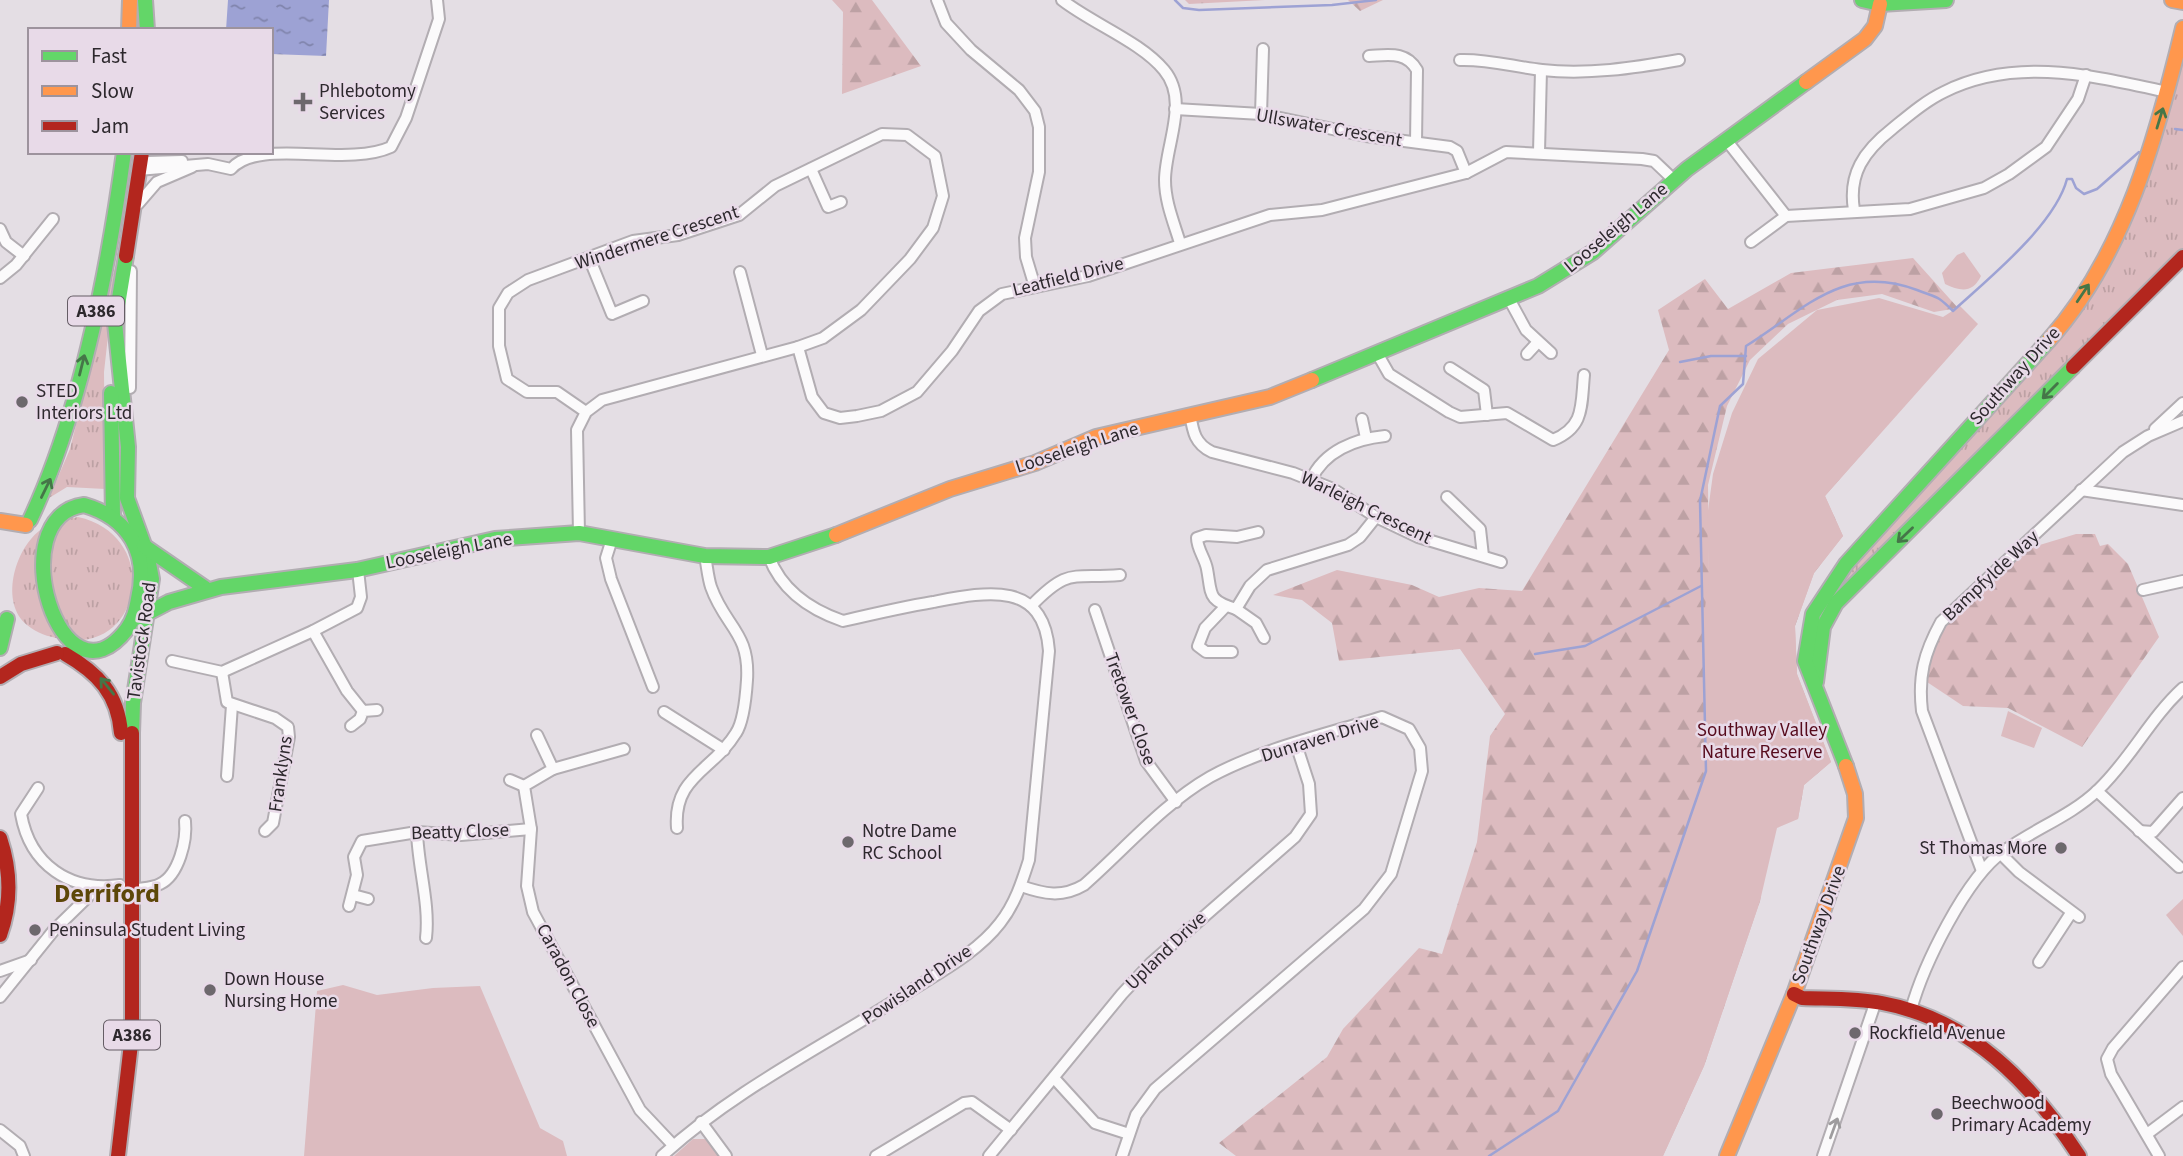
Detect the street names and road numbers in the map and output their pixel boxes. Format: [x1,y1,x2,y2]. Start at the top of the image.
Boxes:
street label: Ullswater Crescent [1254,102,1405,154]
street label: Looseleigh Lane [1558,176,1674,280]
street label: Windermere Crescent [572,199,743,277]
street label: Leatfield Drive [1010,250,1126,304]
road number: A386 [68,296,124,326]
street label: Southway Drive [1963,321,2067,431]
street label: Looseleigh Lane [1012,415,1142,481]
street label: Warleigh Crescent [1296,465,1437,552]
street label: Bampfylde Way [1937,524,2045,628]
street label: Looseleigh Lane [383,526,515,576]
street label: Tavistock Road [120,580,164,702]
street label: Tretower Close [1097,649,1163,769]
street label: Dunraven Drive [1258,708,1382,770]
street label: Franklyns [262,734,300,814]
street label: Beatty Close [410,817,510,847]
street label: Southway Drive [1785,862,1853,988]
street label: Upland Drive [1120,905,1212,997]
street label: Caradon Close [529,919,607,1033]
street label: Powisland Drive [857,938,977,1032]
road number: A386 [104,1020,160,1050]

